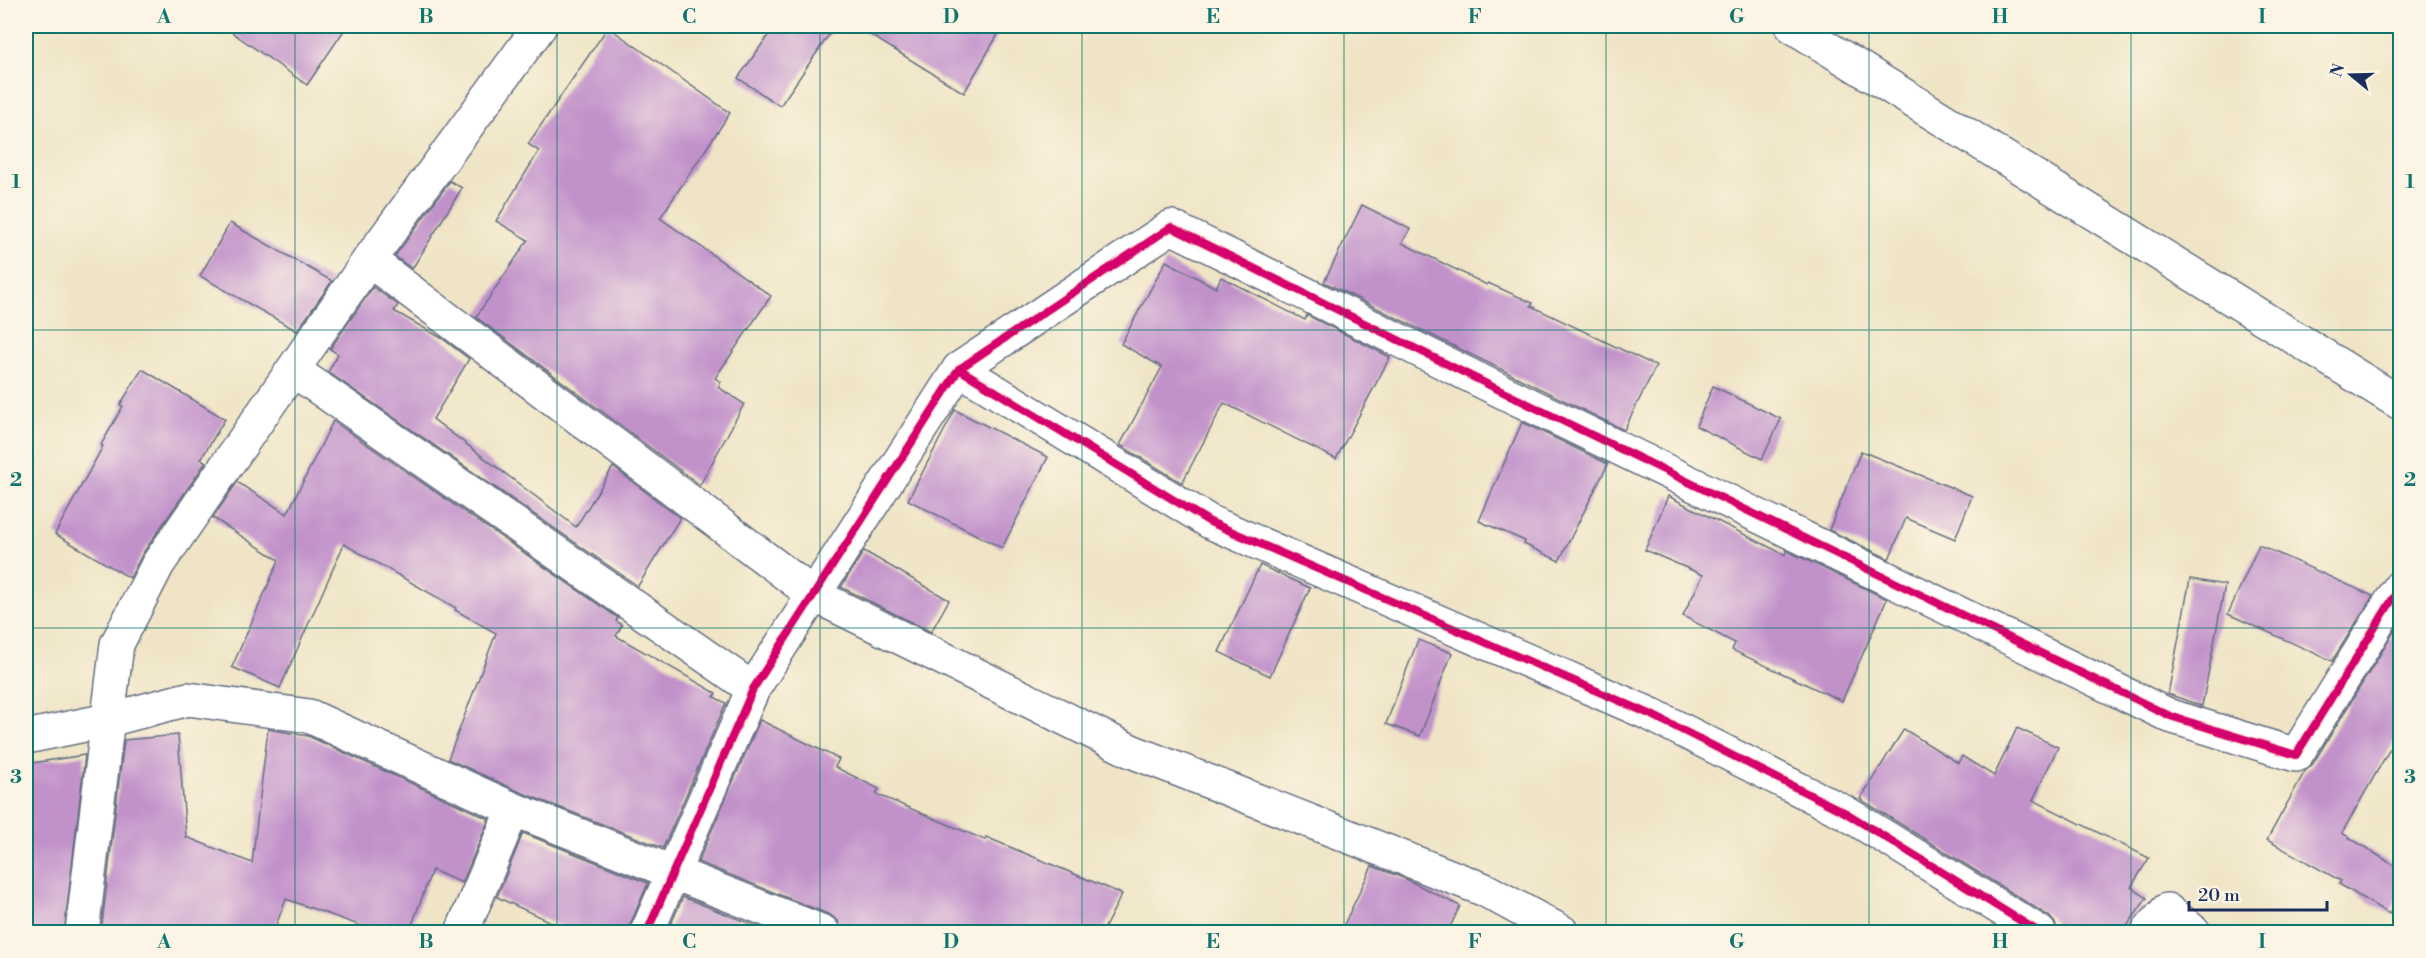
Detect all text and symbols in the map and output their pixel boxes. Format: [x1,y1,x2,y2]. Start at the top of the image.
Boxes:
text: A [156,5,172,30]
text: B [418,5,434,30]
text: C [682,5,696,30]
text: D [943,5,959,30]
text: E [1206,5,1220,30]
text: F [1468,5,1482,30]
text: G [1729,5,1745,30]
text: H [1992,5,2009,30]
text: I [2258,5,2266,30]
north arrow [2321,45,2381,105]
text: N [2326,61,2349,80]
text: 1 [11,170,21,195]
text: 1 [2405,170,2415,195]
text: 2 [10,468,22,493]
text: 2 [2404,468,2416,493]
text: 3 [10,765,22,790]
text: 3 [2404,765,2416,790]
scale bar [2189,874,2327,912]
text: 20 m [2198,884,2240,907]
text: A [156,930,172,955]
text: B [418,930,434,955]
text: C [682,930,696,955]
text: D [943,930,959,955]
text: E [1206,930,1220,955]
text: F [1468,930,1482,955]
text: G [1729,930,1745,955]
text: H [1992,930,2009,955]
text: I [2258,930,2266,955]

